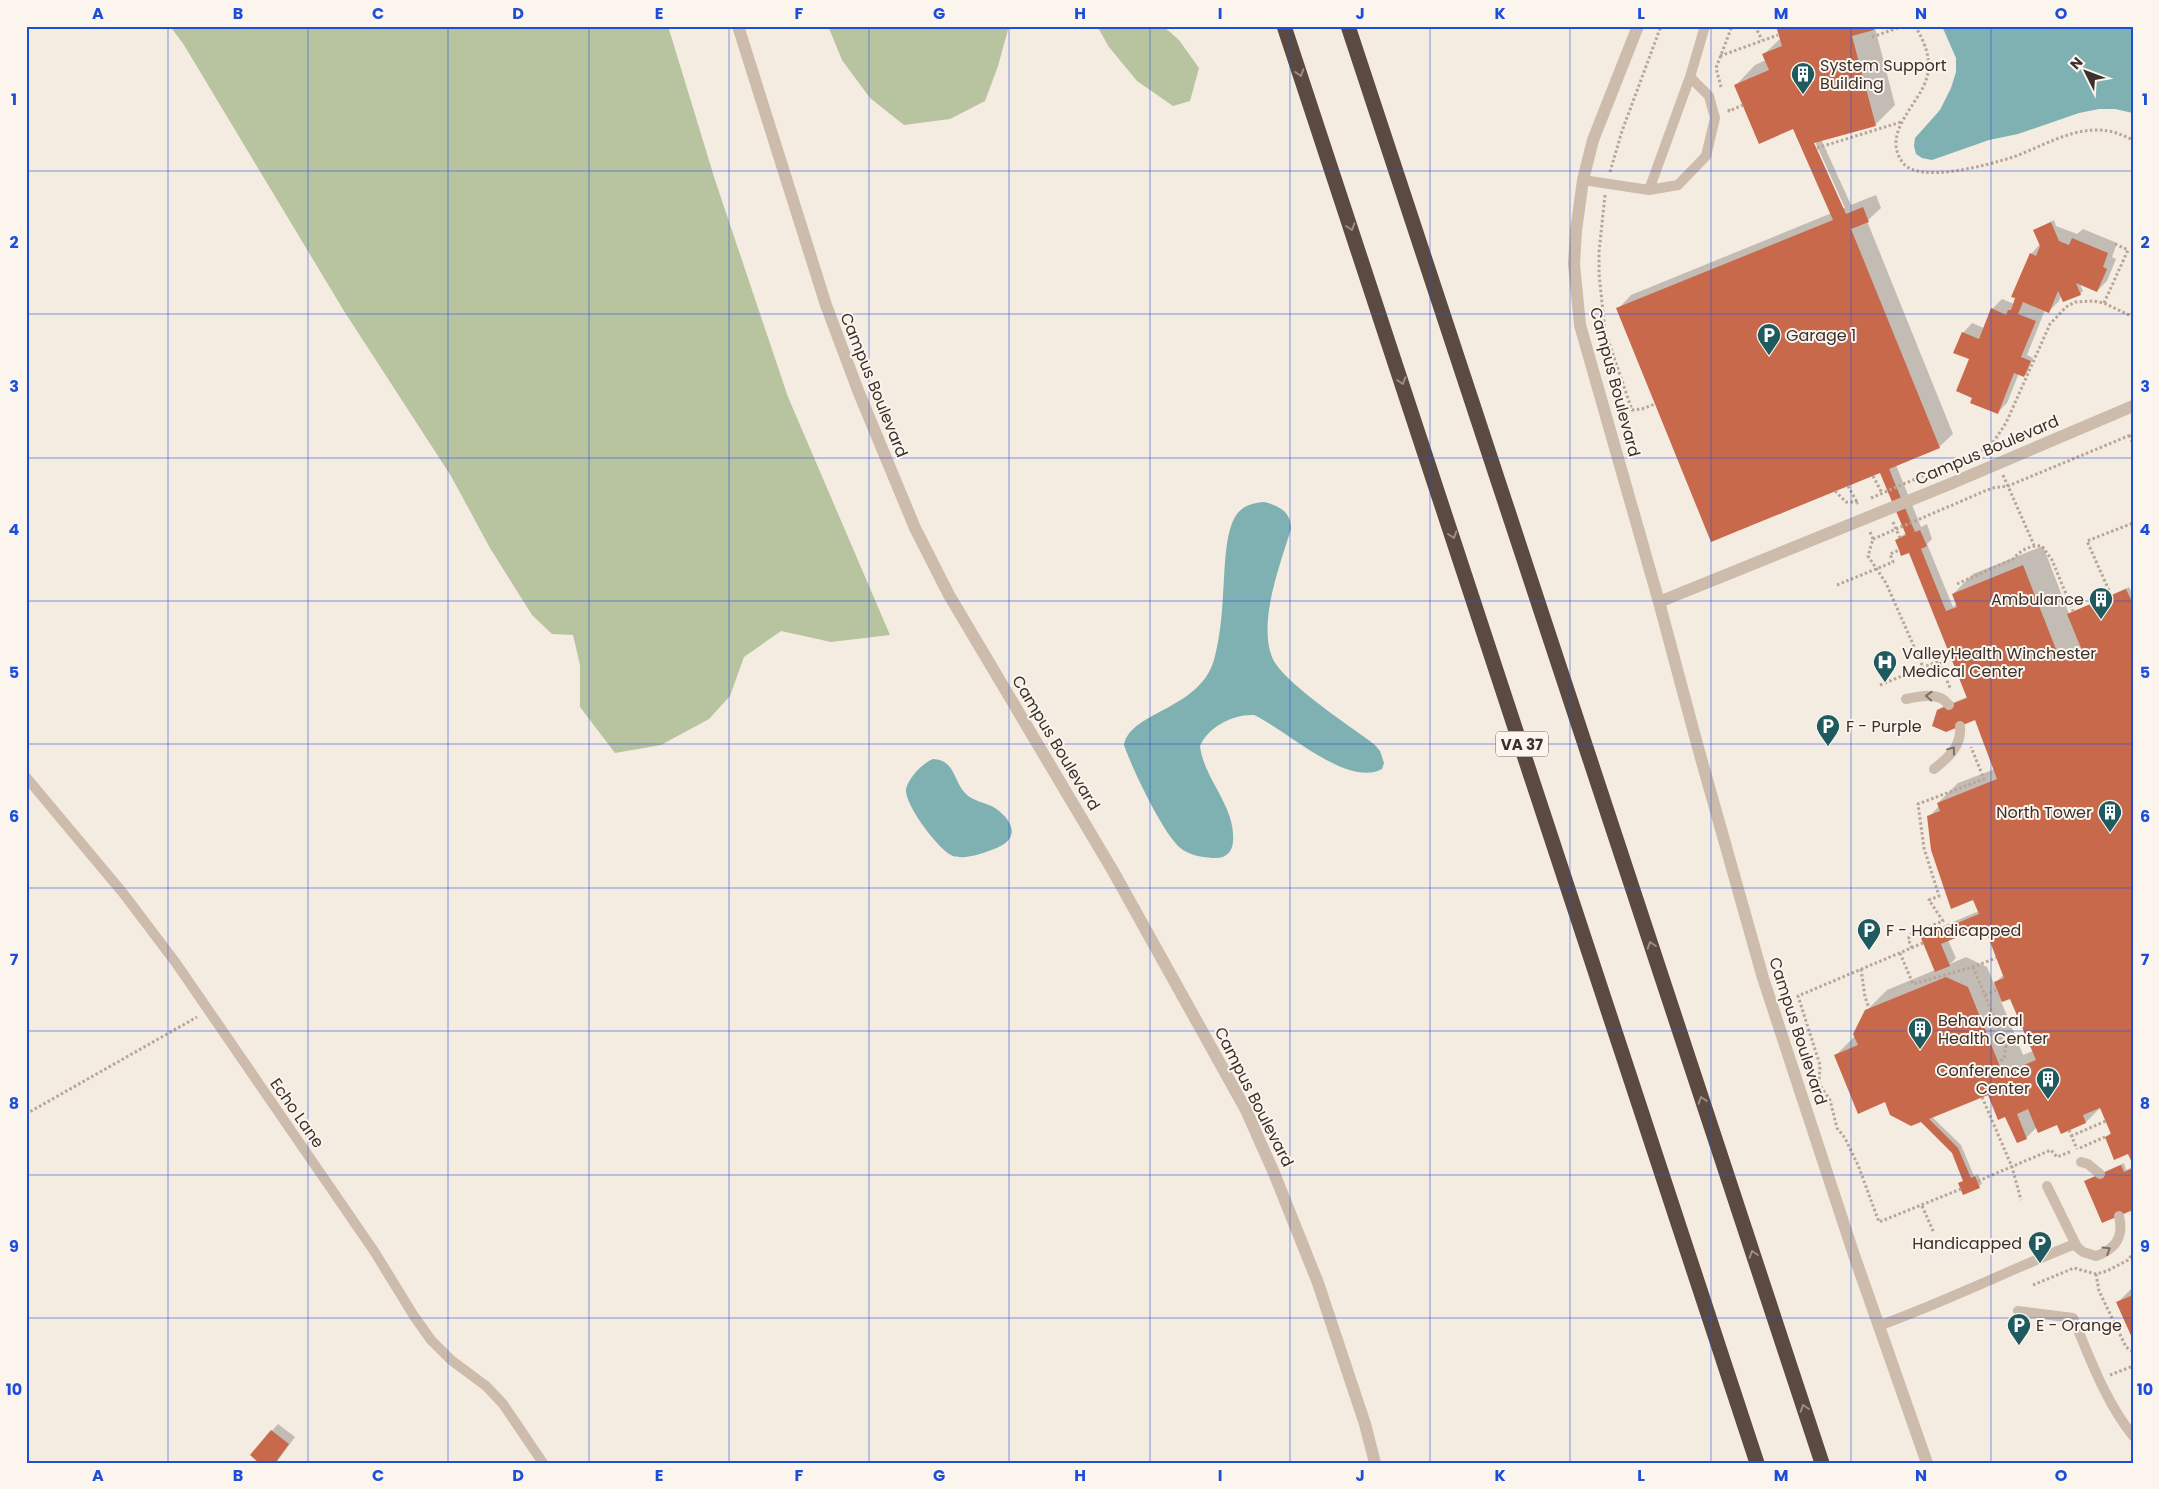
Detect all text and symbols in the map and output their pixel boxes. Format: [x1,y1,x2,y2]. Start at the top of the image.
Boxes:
text: A [92,2,104,25]
text: B [233,2,243,25]
text: C [372,2,384,25]
text: D [512,2,524,25]
text: E [655,2,663,25]
text: F [795,2,804,25]
text: G [933,2,945,25]
text: H [1074,2,1086,25]
text: I [1218,2,1222,25]
text: J [1355,2,1365,25]
text: K [1494,2,1506,25]
text: L [1637,2,1645,25]
text: M [1774,2,1788,25]
text: N [1915,2,1927,25]
text: O [2055,2,2068,25]
north arrow [2062,48,2112,98]
text: N [2065,53,2087,74]
place label: System Support Building [1820,54,1947,95]
building icon: System Support Building [1790,61,1816,95]
one-way arrow [1294,68,1304,76]
text: 1 [11,88,17,111]
text: 1 [2142,88,2148,111]
one-way arrow [1345,222,1355,231]
text: 2 [9,231,19,254]
text: 2 [2140,231,2150,254]
street label: Campus Boulevard [1584,305,1646,459]
street label: Campus Boulevard [834,309,914,461]
parking icon: Garage 1 [1756,322,1782,356]
place label: Garage 1 [1786,324,1856,347]
text: 3 [9,375,19,398]
text: 3 [2140,375,2150,398]
one-way arrow [1396,376,1406,385]
street label: Campus Boulevard [1912,409,2062,491]
text: 4 [9,518,20,541]
text: 4 [2140,518,2151,541]
one-way arrow [1447,531,1457,539]
building icon: Ambulance [2088,586,2114,620]
place label: Ambulance [1991,588,2084,611]
place label: ValleyHealth Winchester Medical Center [1902,642,2096,683]
hospital icon: ValleyHealth Winchester Medical Center [1872,649,1898,683]
text: 5 [9,661,19,684]
text: 5 [2140,661,2150,684]
street label: Campus Boulevard [1006,671,1106,815]
one-way arrow [1924,691,1932,702]
parking icon: F - Purple [1815,713,1841,747]
place label: F - Purple [1846,715,1922,738]
road number: VA 37 [1496,732,1548,756]
one-way arrow [1947,747,1955,756]
building icon: North Tower [2097,799,2123,833]
place label: North Tower [1996,801,2092,824]
text: 6 [9,805,19,828]
text: 6 [2140,805,2150,828]
parking icon: F - Handicapped [1856,917,1882,951]
place label: F - Handicapped [1886,919,2021,942]
one-way arrow [1647,942,1657,950]
text: 7 [10,948,19,971]
text: 7 [2141,948,2150,971]
street label: Campus Boulevard [1763,954,1833,1108]
place label: Behavioral Health Center [1938,1009,2048,1050]
building icon: Behavioral Health Center [1907,1016,1933,1050]
street label: Campus Boulevard [1209,1023,1299,1171]
place label: Conference Center [1936,1059,2030,1100]
building icon: Conference Center [2035,1066,2061,1100]
street label: Echo Lane [264,1073,330,1153]
text: 8 [9,1092,19,1115]
text: 8 [2140,1092,2150,1115]
one-way arrow [1698,1096,1708,1104]
parking icon: Handicapped [2027,1230,2053,1264]
place label: Handicapped [1912,1232,2022,1255]
text: 9 [9,1235,19,1258]
text: 9 [2140,1235,2150,1258]
one-way arrow [2101,1247,2110,1256]
one-way arrow [1749,1250,1759,1258]
parking icon: E - Orange [2006,1312,2032,1346]
place label: E - Orange [2036,1314,2122,1337]
text: 10 [6,1378,22,1401]
text: 10 [2137,1378,2153,1401]
one-way arrow [1800,1405,1810,1413]
text: A [92,1464,104,1487]
text: B [233,1464,243,1487]
text: C [372,1464,384,1487]
text: D [512,1464,524,1487]
text: E [655,1464,663,1487]
text: F [795,1464,804,1487]
text: G [933,1464,945,1487]
text: H [1074,1464,1086,1487]
text: I [1218,1464,1222,1487]
text: J [1355,1464,1365,1487]
text: K [1494,1464,1506,1487]
text: L [1637,1464,1645,1487]
text: M [1774,1464,1788,1487]
text: N [1915,1464,1927,1487]
text: O [2055,1464,2068,1487]

